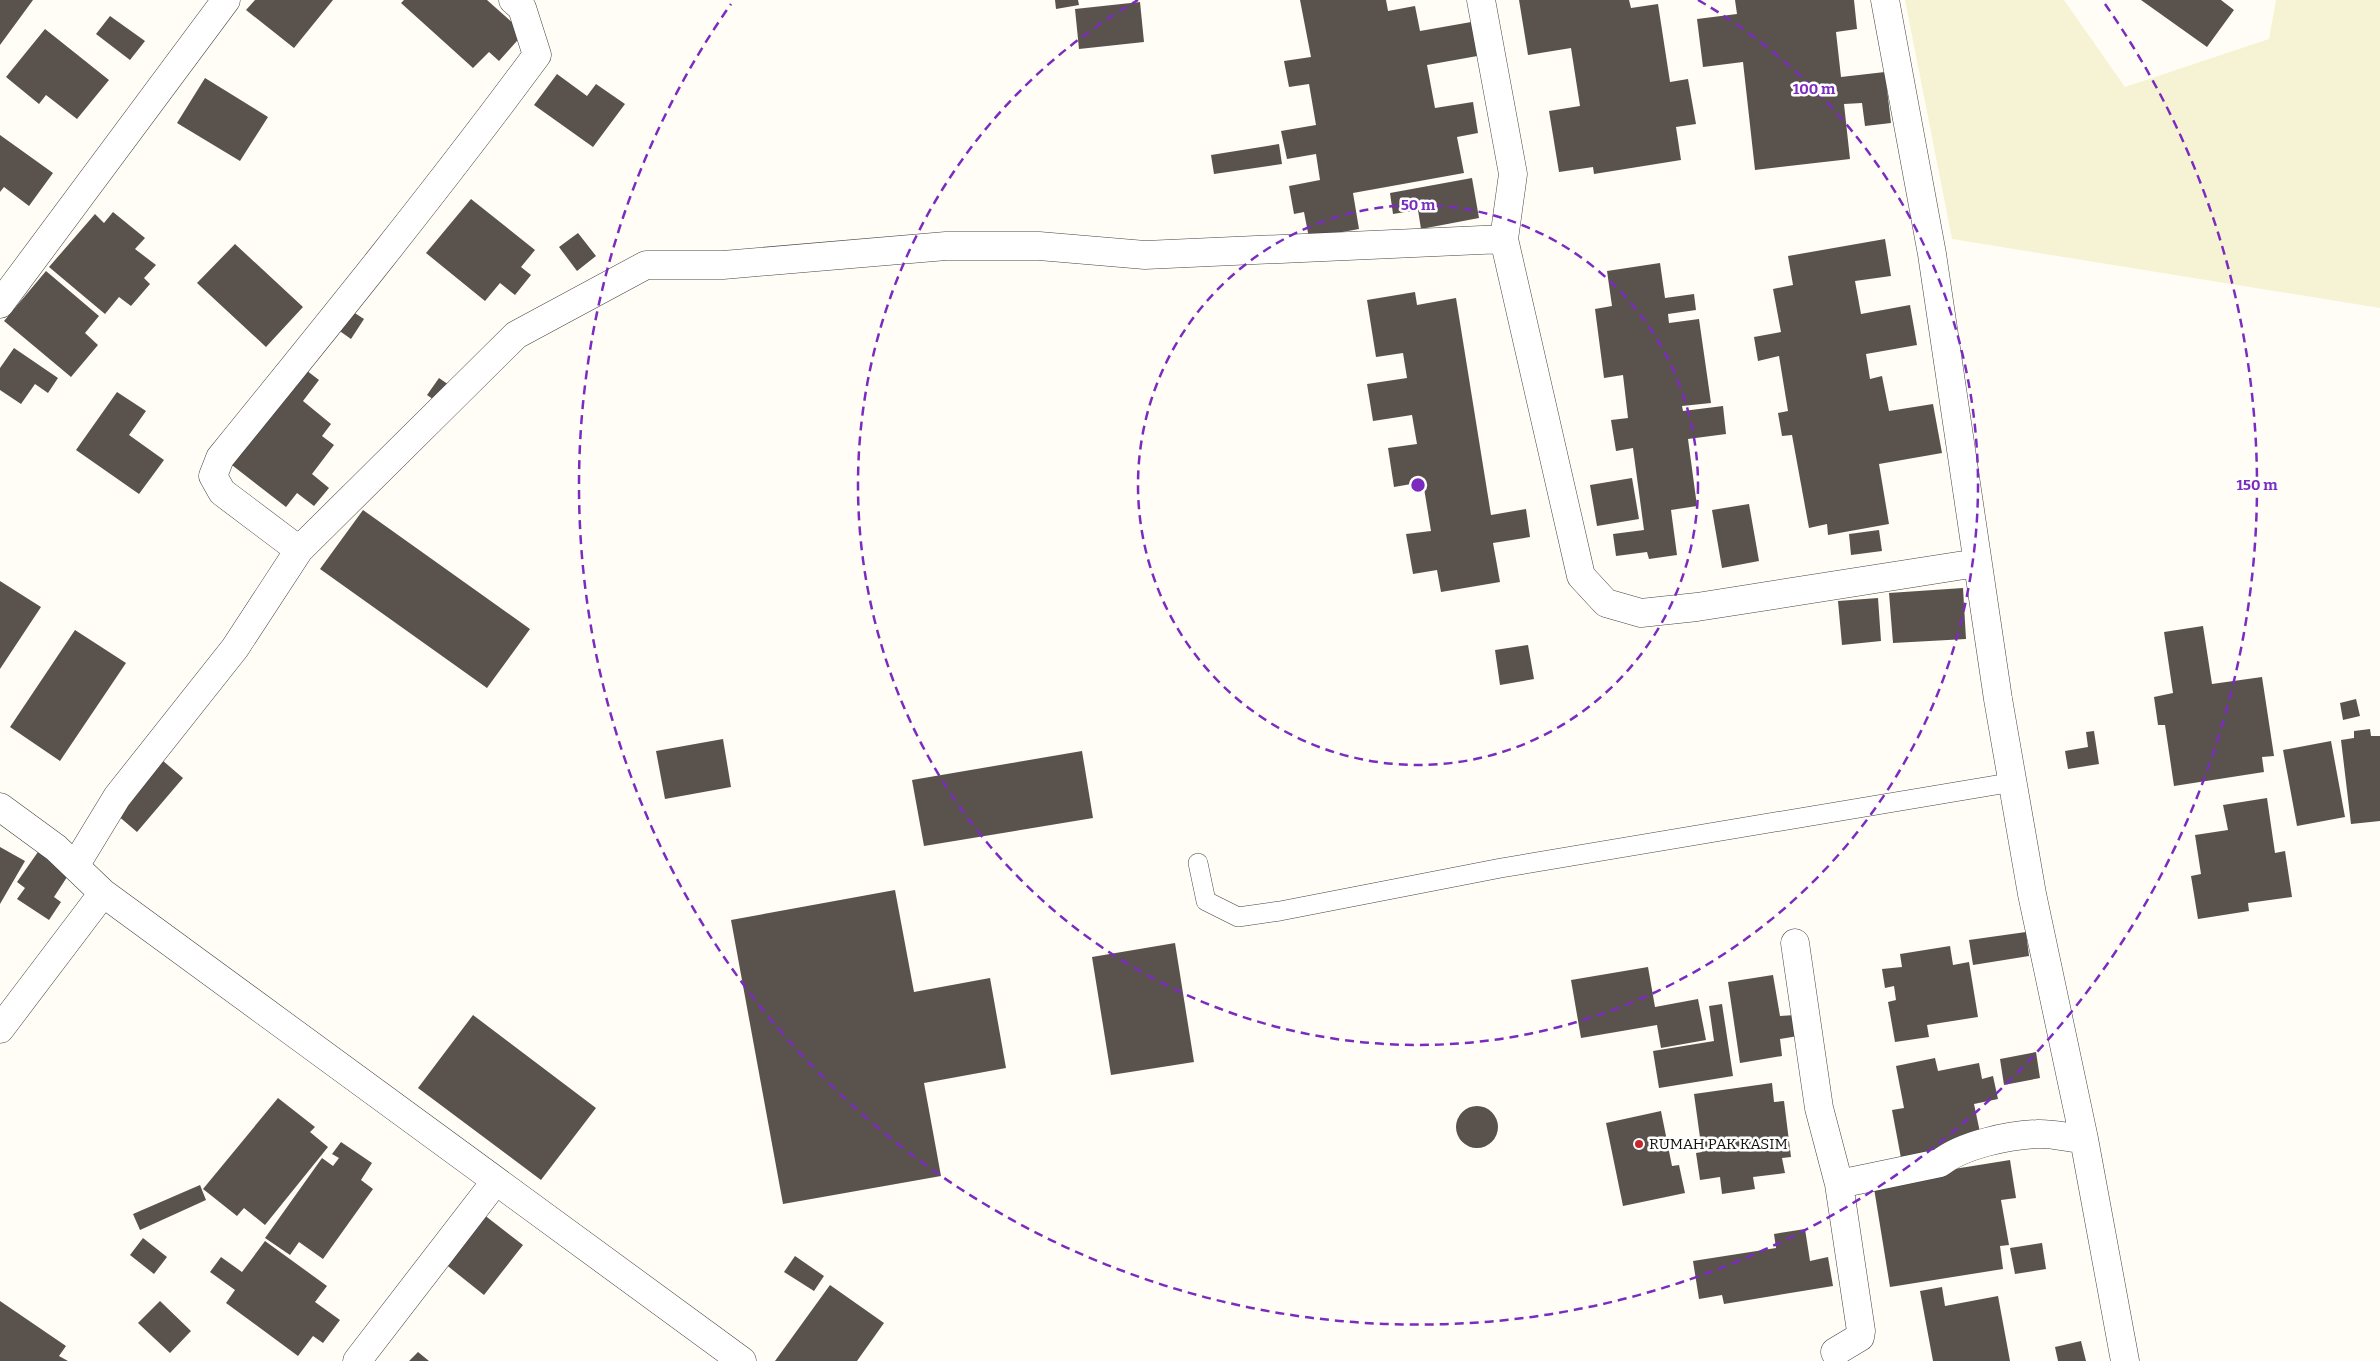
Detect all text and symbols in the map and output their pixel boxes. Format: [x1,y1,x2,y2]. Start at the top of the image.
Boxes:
text: 100 m [1793,80,1836,98]
text: 50 m [1401,196,1436,214]
centre of rings [1409,476,1427,494]
text: 150 m [2236,476,2278,494]
place label: RUMAH PAK KASIM [1649,1135,1788,1153]
marker: RUMAH PAK KASIM [1633,1138,1645,1150]

